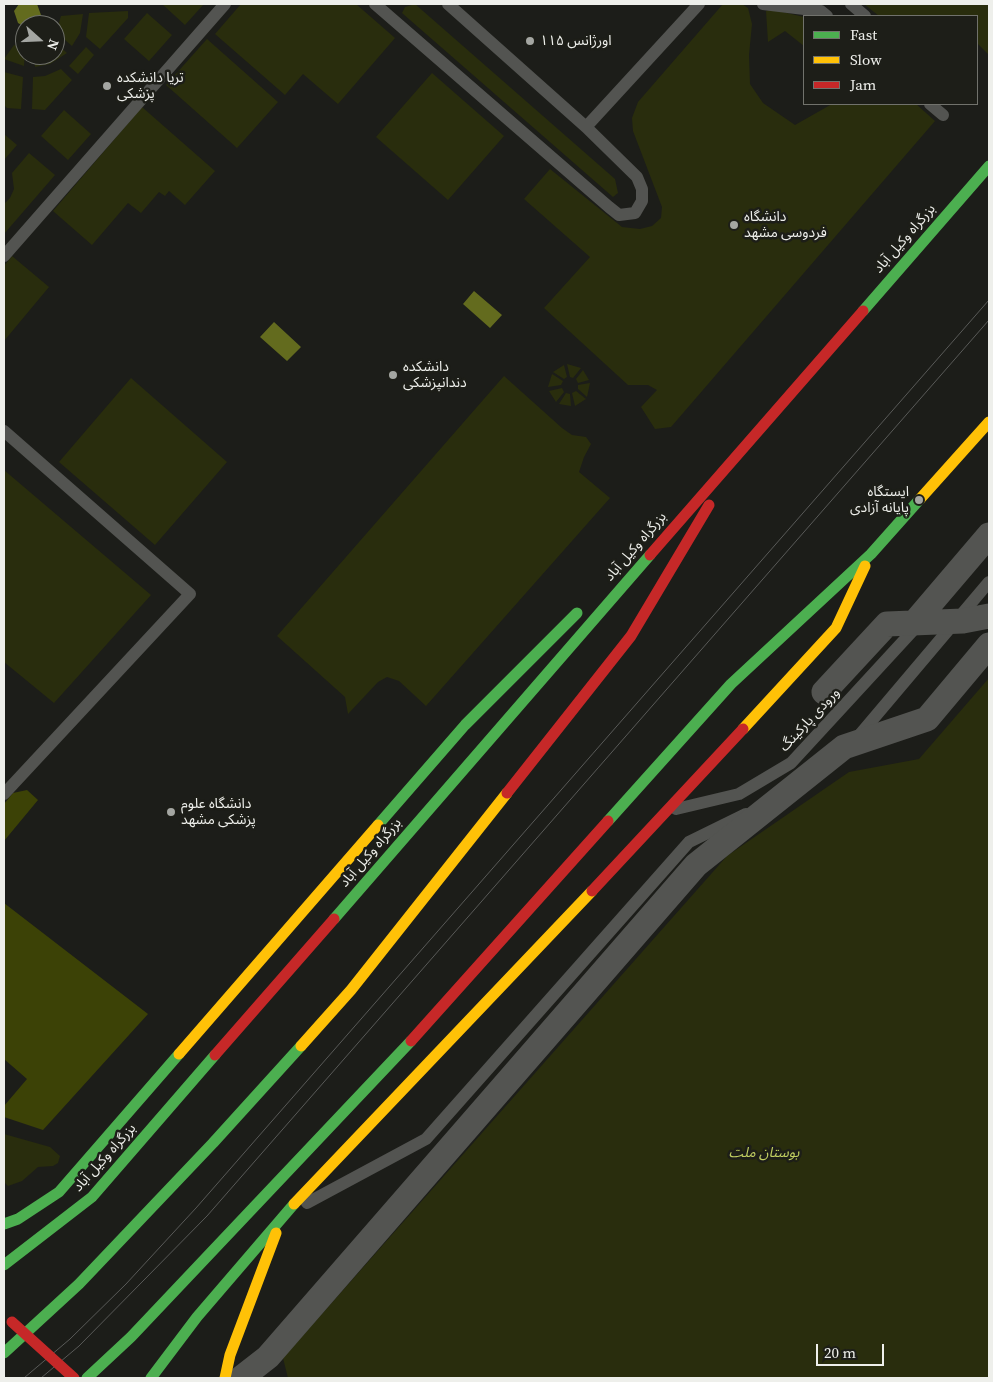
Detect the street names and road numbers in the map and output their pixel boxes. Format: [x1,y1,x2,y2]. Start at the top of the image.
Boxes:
street label: بزرگراه وکیل آباد [871,201,939,277]
street label: بزرگراه وکیل آباد [602,509,670,585]
street label: ورودی پارکینگ [776,685,844,755]
street label: بزرگراه وکیل آباد [337,815,405,891]
street label: بزرگراه وکیل آباد [70,1121,140,1195]

